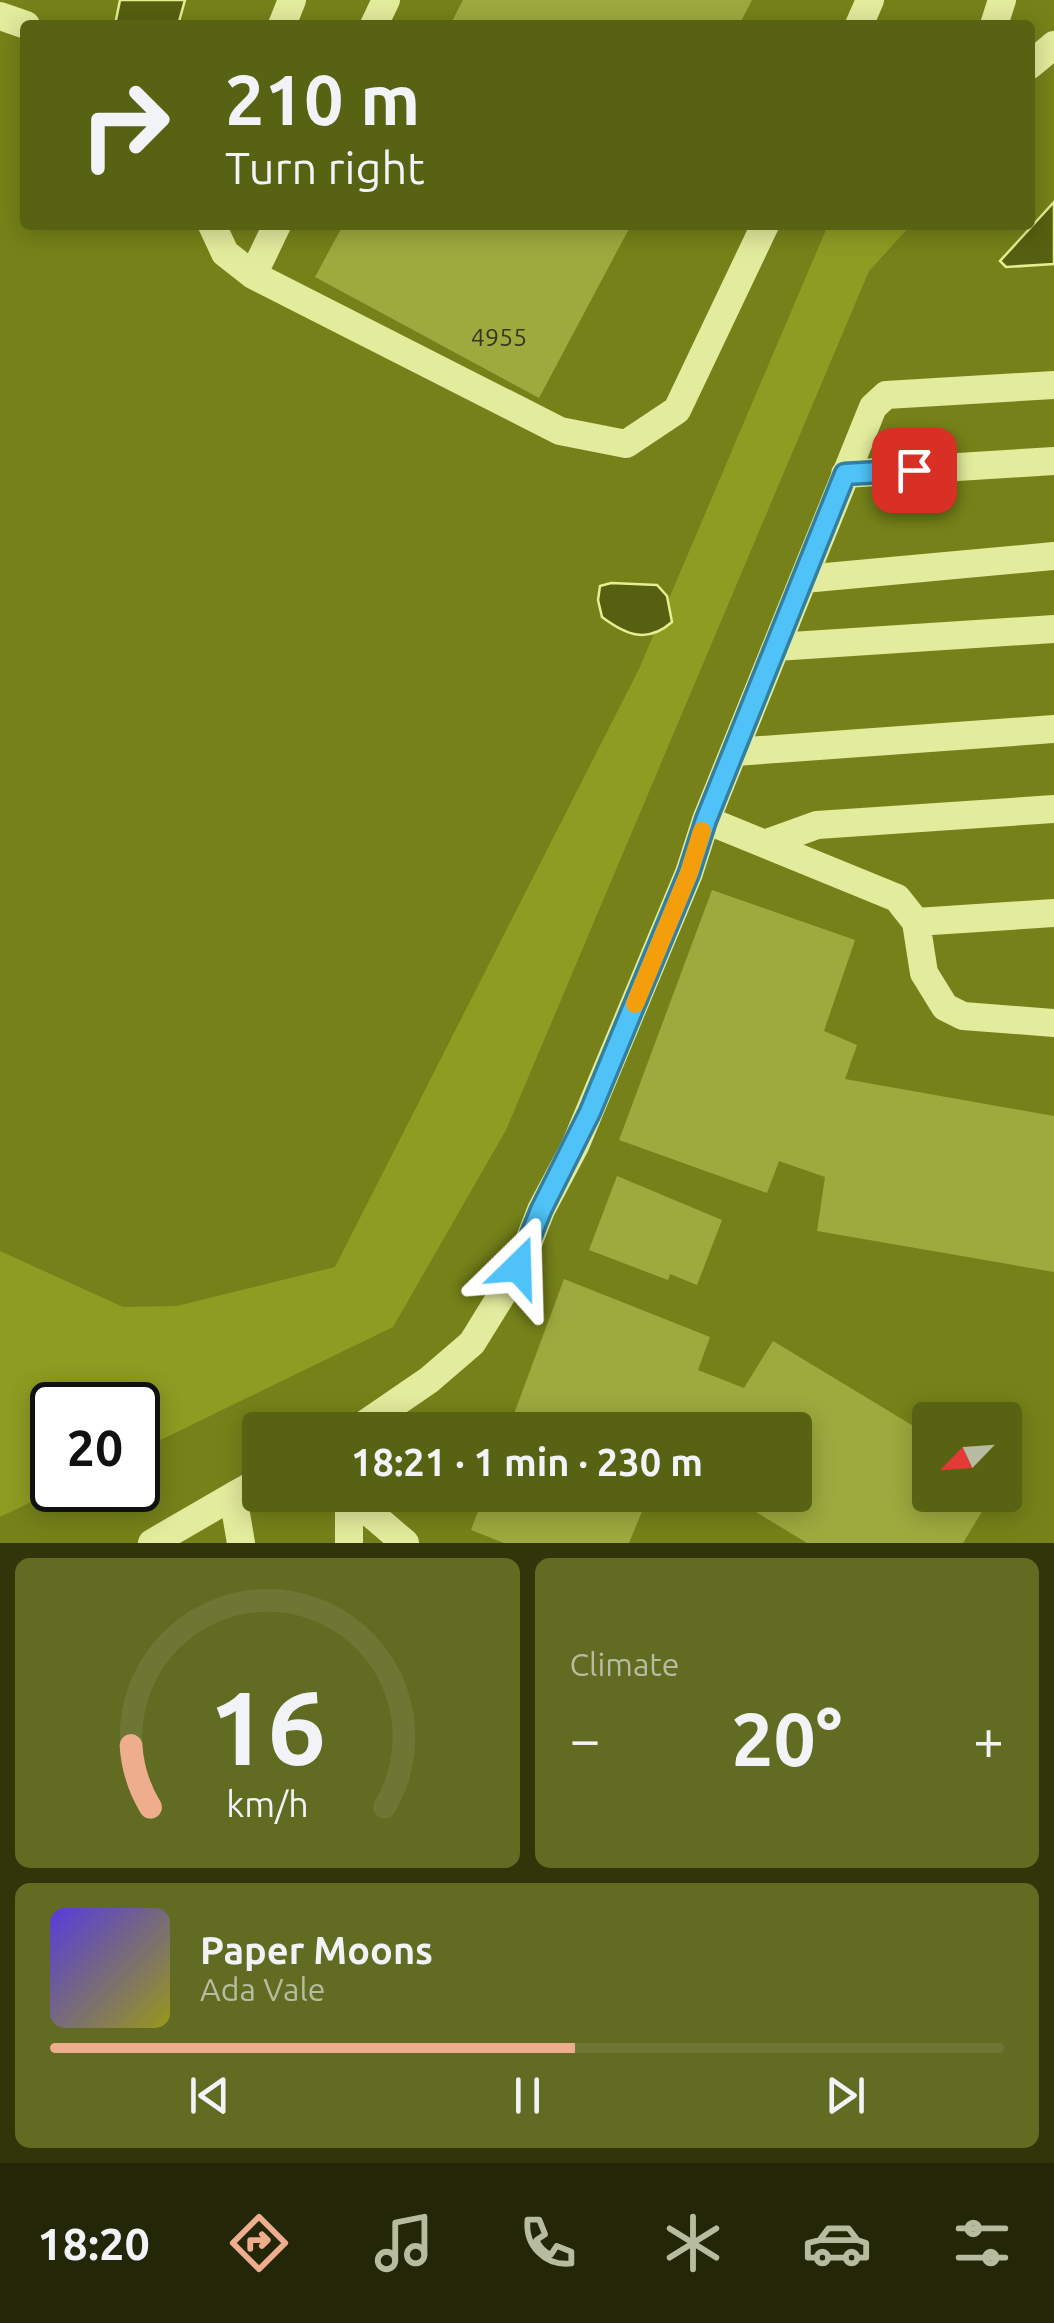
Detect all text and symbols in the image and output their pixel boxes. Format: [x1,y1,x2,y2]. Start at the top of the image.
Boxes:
icon: right [60,60,190,190]
text: 210 m [225,60,420,138]
text: Turn right [225,142,425,193]
house number: 4955 [471,323,527,351]
pin [872,428,957,513]
icon: arrive [887,443,942,498]
position arrow [466,1215,570,1319]
speed limit sign: 20 [30,1382,160,1512]
north arrow [912,1402,1022,1512]
map controls [912,1402,1022,1512]
text: 18:21 · 1 min · 230 m [351,1441,703,1483]
text: Climate [570,1646,680,1682]
text: 16 [209,1668,326,1785]
text: 20° [731,1696,842,1780]
text: − [570,1708,601,1769]
text: + [973,1708,1004,1769]
text: km/h [226,1784,309,1824]
text: Paper Moons [200,1929,433,1971]
text: Ada Vale [200,1971,326,2007]
icon: previous [182,2068,237,2123]
icon: pause [500,2068,555,2123]
icon: next [818,2068,873,2123]
icon: directions [224,2208,294,2278]
icon: music [369,2208,439,2278]
icon: phone [513,2208,583,2278]
icon: climate [658,2208,728,2278]
icon: car [802,2208,872,2278]
icon: filters [947,2208,1017,2278]
text: 18:20 [37,2218,150,2269]

